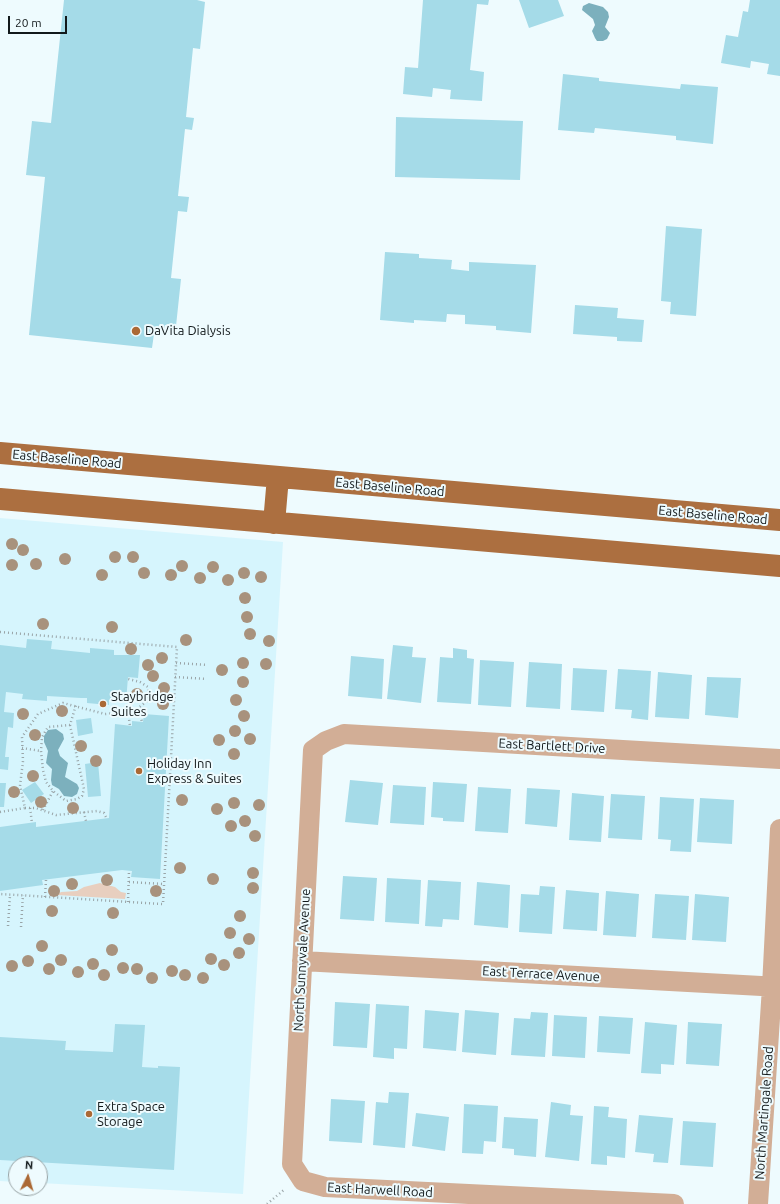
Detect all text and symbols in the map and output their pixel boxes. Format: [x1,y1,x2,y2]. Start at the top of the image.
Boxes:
scale bar [10,8,69,34]
text: 20 m [15,16,42,29]
place label: DaVita Dialysis [145,323,231,339]
marker: DaVita Dialysis [130,325,142,337]
street label: East Baseline Road [12,446,122,472]
street label: East Baseline Road [335,474,445,500]
street label: East Baseline Road [658,502,768,528]
place label: Staybridge Suites [111,689,174,720]
marker: Staybridge Suites [98,699,108,709]
street label: East Bartlett Drive [498,735,606,757]
place label: Holiday Inn Express & Suites [147,756,242,787]
marker: Holiday Inn Express & Suites [134,766,144,776]
street label: North Sunnyvale Avenue [290,888,314,1032]
street label: East Terrace Avenue [482,963,600,985]
street label: North Martingale Road [752,1046,776,1180]
place label: Extra Space Storage [97,1099,165,1130]
marker: Extra Space Storage [84,1109,94,1119]
north arrow [8,1156,48,1196]
text: N [24,1159,34,1171]
street label: East Harwell Road [327,1179,433,1201]

